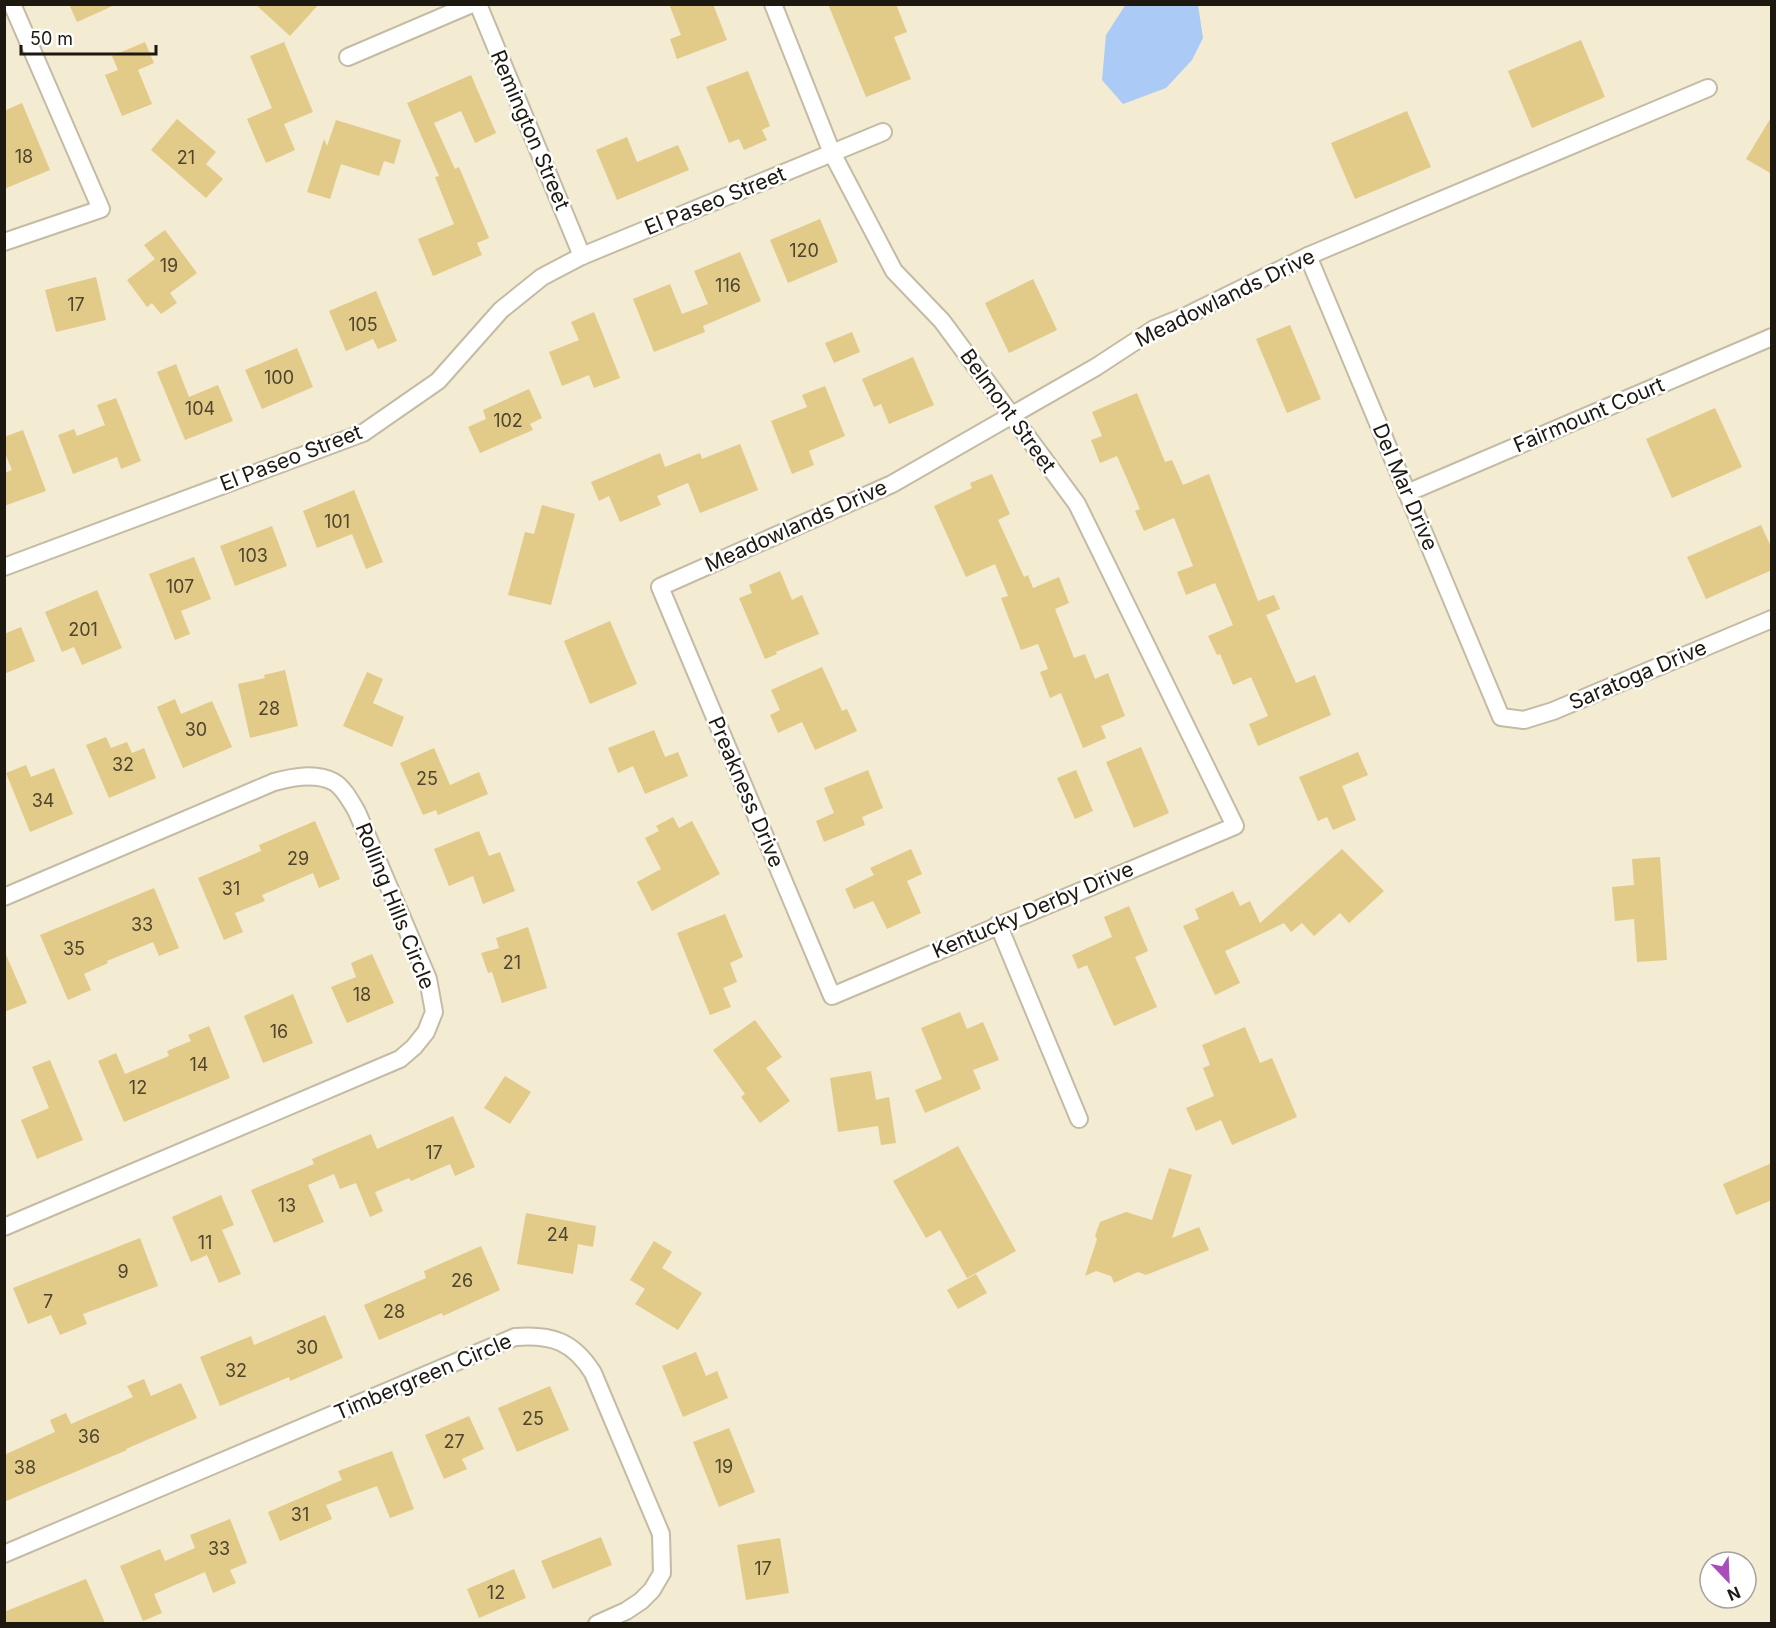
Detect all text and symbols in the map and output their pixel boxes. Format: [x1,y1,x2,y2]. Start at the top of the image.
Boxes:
scale bar [21,18,156,56]
text: 50 m [30,28,73,49]
street label: Remington Street [486,46,575,214]
house number: 18 [15,146,33,167]
house number: 21 [177,147,195,168]
street label: El Paseo Street [641,161,789,240]
house number: 120 [789,240,819,261]
street label: Meadowlands Drive [1131,243,1319,352]
house number: 19 [160,255,178,276]
house number: 116 [715,275,741,296]
house number: 17 [67,294,85,315]
house number: 105 [348,314,378,335]
street label: Belmont Street [955,344,1062,477]
house number: 100 [264,367,294,388]
street label: Fairmount Court [1510,372,1668,458]
house number: 104 [185,398,215,419]
house number: 102 [493,410,523,431]
street label: El Paseo Street [216,419,365,496]
street label: Del Mar Drive [1368,420,1443,554]
street label: Meadowlands Drive [701,474,891,577]
house number: 101 [324,511,350,532]
house number: 103 [238,545,268,566]
house number: 107 [166,576,194,597]
house number: 201 [68,619,98,640]
street label: Saratoga Drive [1565,634,1710,715]
house number: 28 [258,698,280,719]
street label: Preakness Drive [703,713,790,871]
house number: 30 [185,719,207,740]
house number: 32 [112,754,134,775]
house number: 25 [416,768,438,789]
house number: 34 [32,790,54,811]
street label: Rolling Hills Circle [351,819,440,993]
house number: 29 [287,848,309,869]
street label: Kentucky Derby Drive [928,856,1137,963]
house number: 31 [222,878,240,899]
house number: 33 [131,914,153,935]
house number: 35 [63,938,85,959]
house number: 21 [503,952,521,973]
house number: 18 [353,984,371,1005]
house number: 16 [270,1021,288,1042]
house number: 14 [190,1054,208,1075]
house number: 12 [129,1077,147,1098]
house number: 17 [425,1142,443,1163]
house number: 13 [278,1195,296,1216]
house number: 24 [547,1224,569,1245]
house number: 11 [198,1232,212,1253]
house number: 9 [117,1261,129,1282]
house number: 26 [451,1270,473,1291]
house number: 7 [43,1291,53,1312]
house number: 28 [383,1301,405,1322]
street label: Timbergreen Circle [330,1328,515,1425]
house number: 30 [296,1337,318,1358]
house number: 32 [225,1360,247,1381]
house number: 25 [522,1408,544,1429]
house number: 36 [78,1426,100,1447]
house number: 27 [443,1431,465,1452]
house number: 19 [715,1456,733,1477]
house number: 38 [14,1457,36,1478]
house number: 31 [291,1504,309,1525]
house number: 33 [208,1538,230,1559]
north arrow [1698,1550,1758,1610]
house number: 17 [754,1558,772,1579]
house number: 12 [487,1582,505,1603]
text: N [1724,1582,1743,1605]

